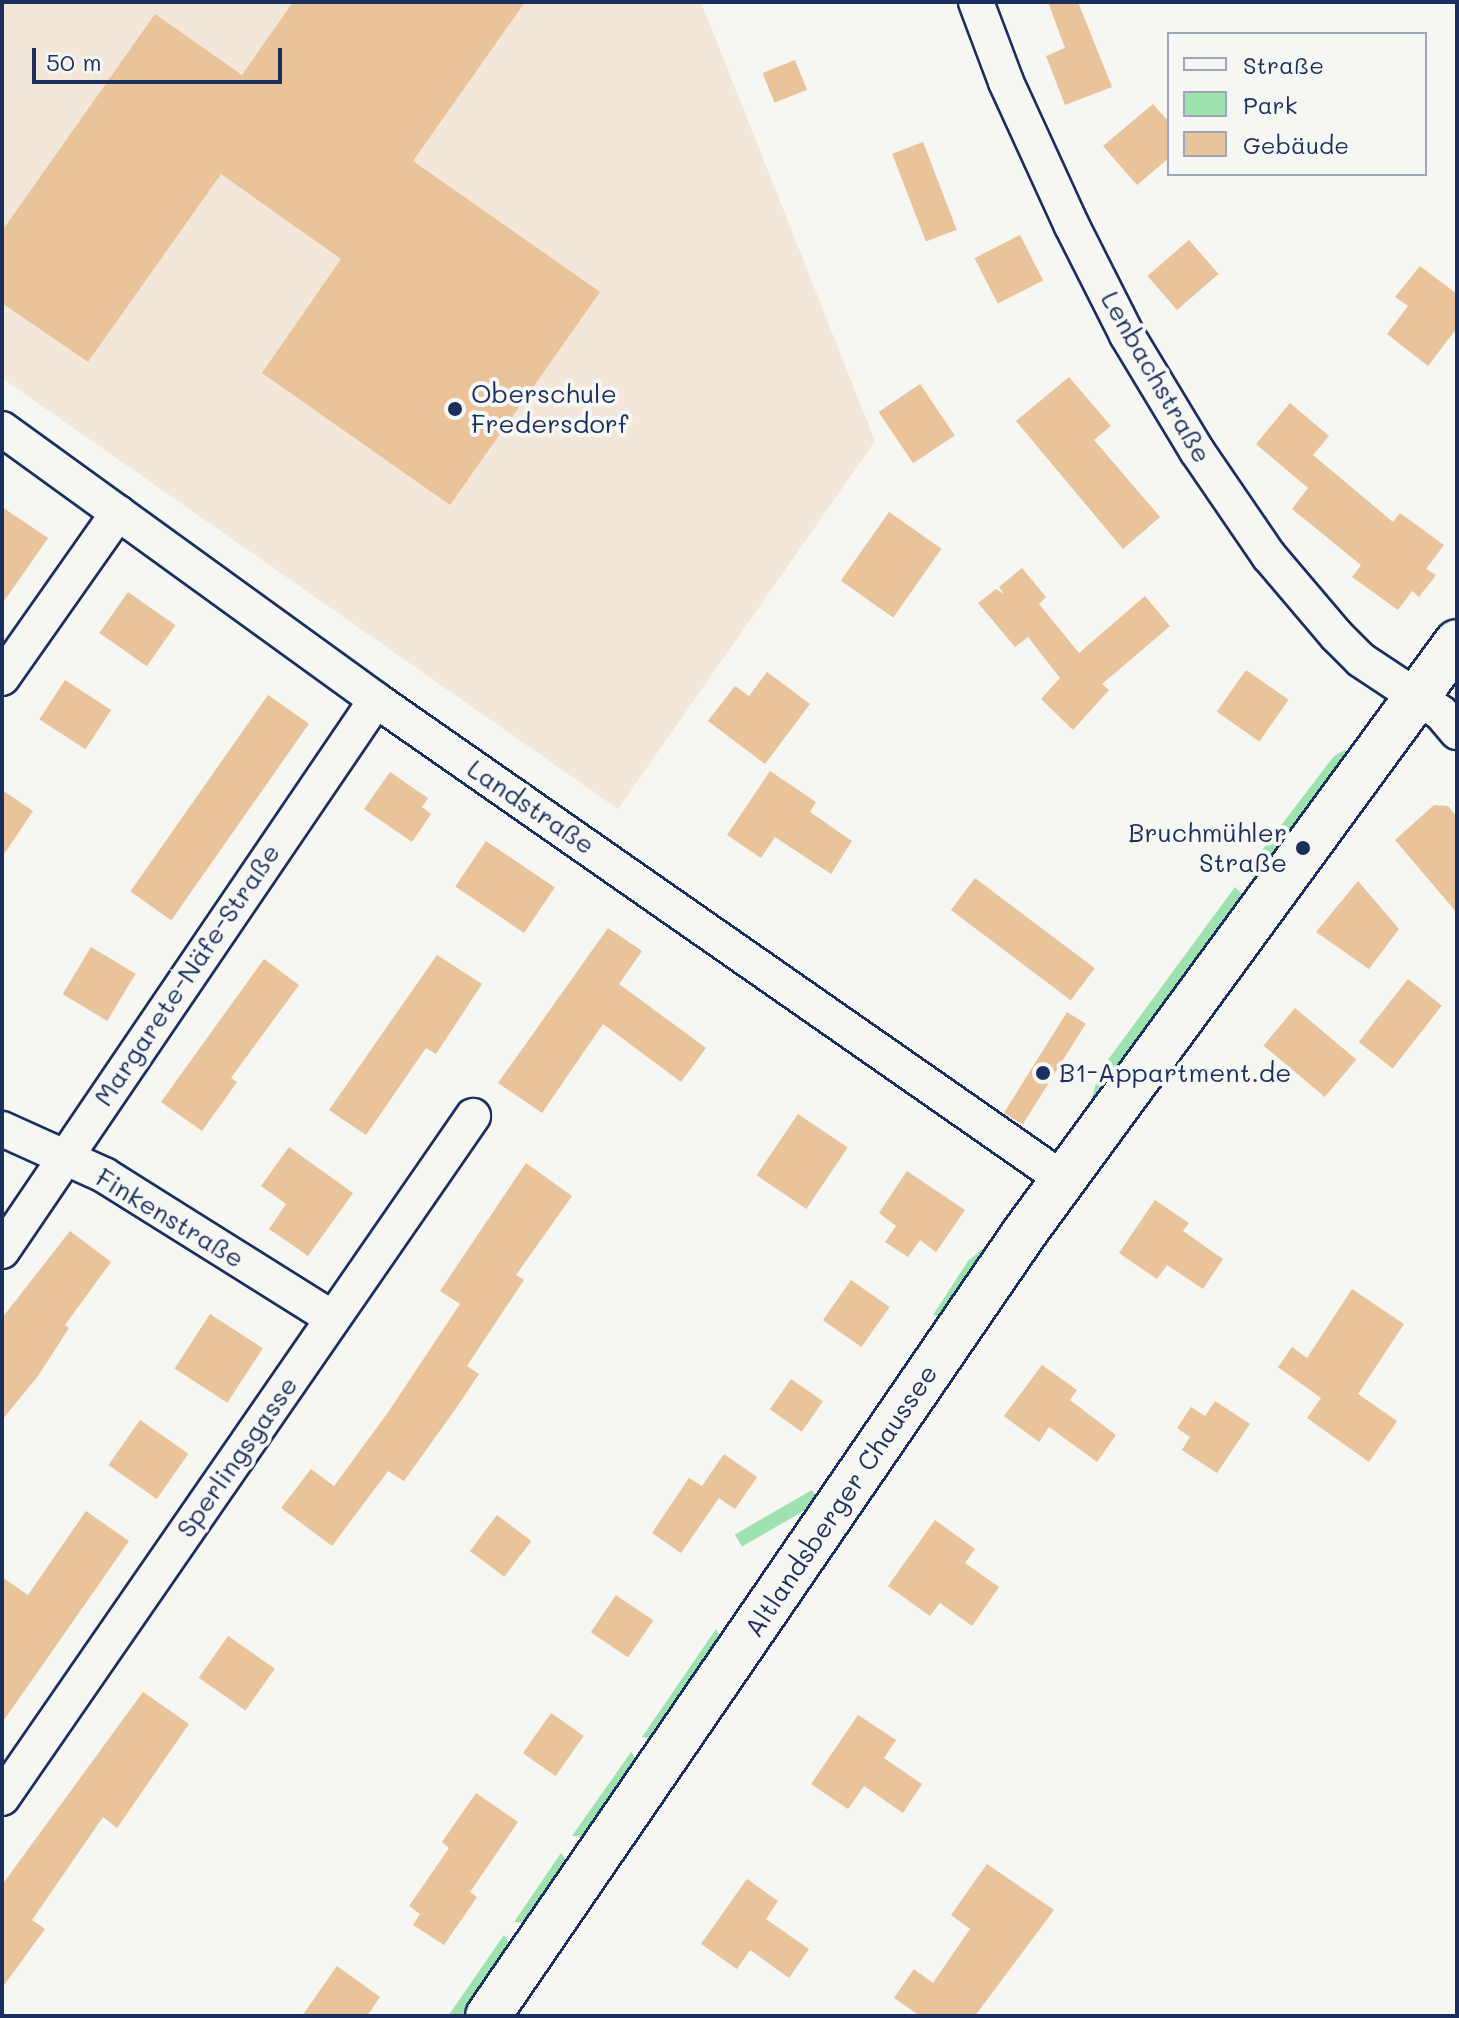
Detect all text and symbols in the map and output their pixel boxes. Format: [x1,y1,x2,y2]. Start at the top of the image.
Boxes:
scale bar [36,32,286,82]
legend [1167,32,1427,176]
text: 50 m [46,46,102,77]
text: Straße [1243,49,1324,80]
text: Park [1243,89,1297,120]
text: Gebäude [1243,129,1349,160]
street label: Lenbachstraße [1094,286,1218,468]
place label: Oberschule Fredersdorf [471,378,628,440]
marker: Oberschule Fredersdorf [446,400,464,418]
street label: Landstraße [461,753,601,861]
place label: Bruchmühler Straße [1128,817,1287,878]
street label: Margarete-Näfe-Straße [88,838,286,1112]
marker: Bruchmühler Straße [1294,839,1312,857]
place label: B1-Appartment.de [1059,1057,1291,1089]
marker: B1-Appartment.de [1034,1064,1052,1082]
street label: Finkenstraße [90,1162,250,1274]
street label: Altlandsberger Chaussee [738,1359,944,1643]
street label: Sperlingsgasse [170,1371,304,1543]

